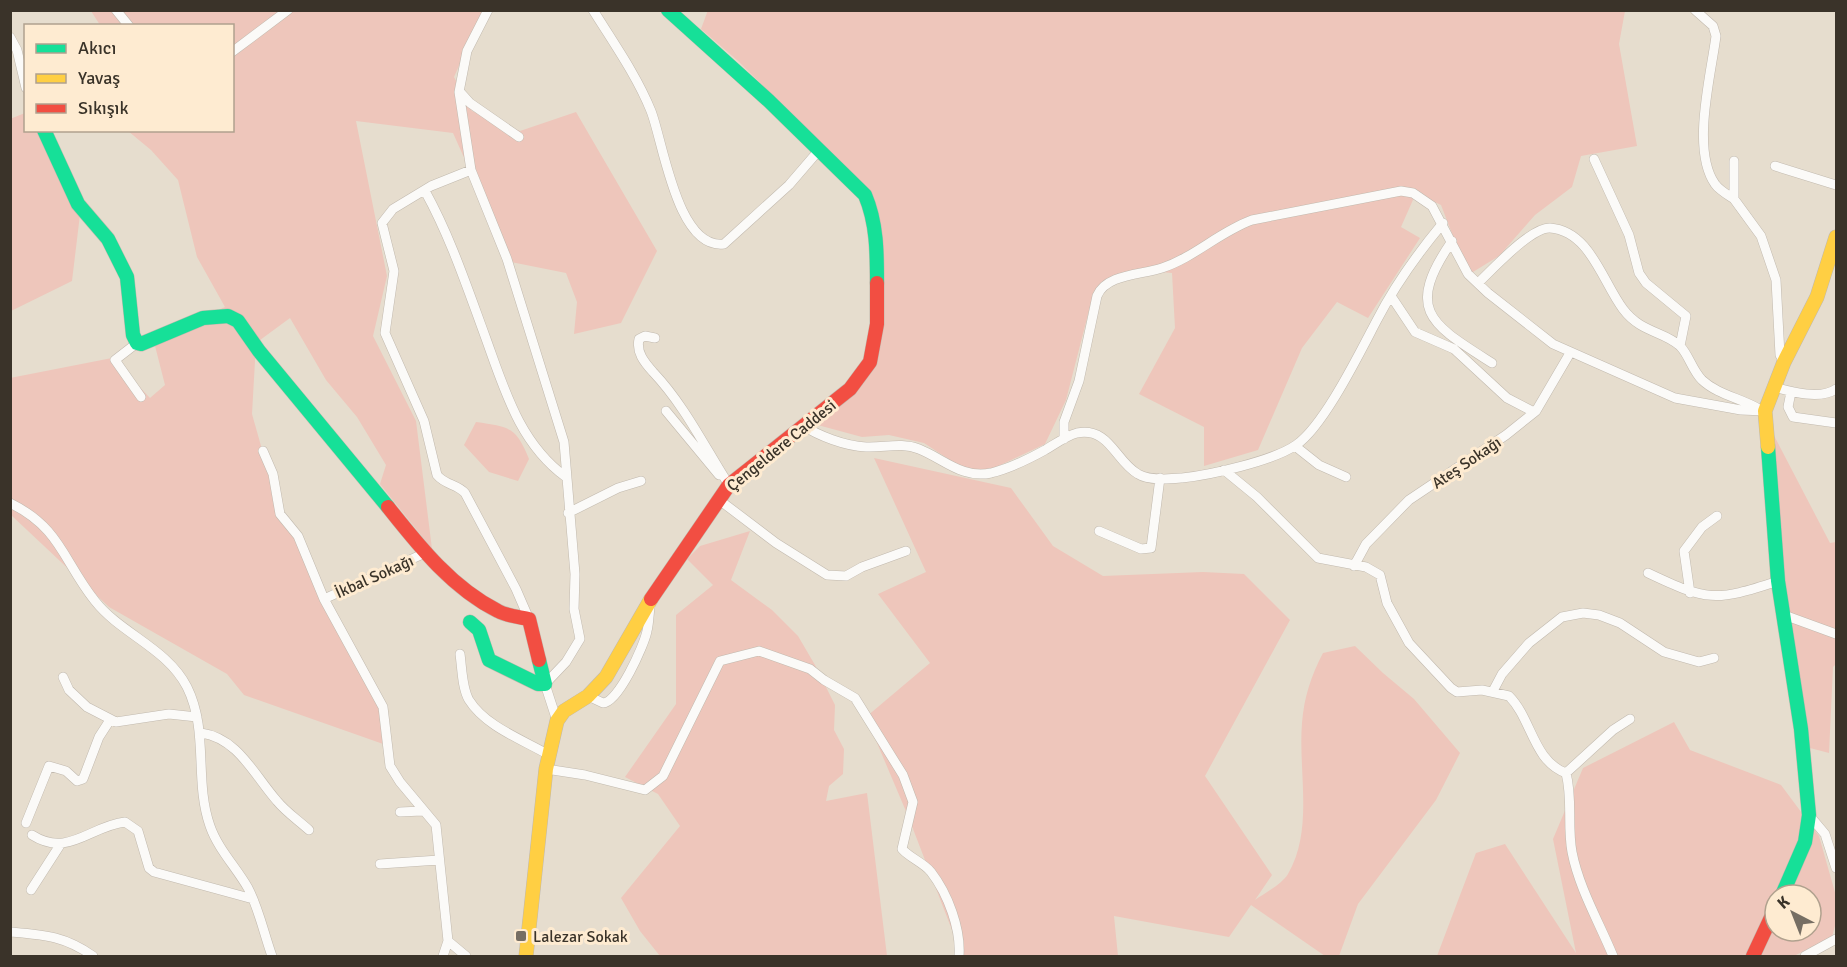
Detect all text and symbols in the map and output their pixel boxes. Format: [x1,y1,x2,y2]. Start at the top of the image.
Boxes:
legend [24,24,234,132]
text: Akıcı [78,37,116,59]
text: Yavaş [78,67,120,89]
text: Sıkışık [78,97,128,119]
street label: Çengeldere Caddesi [723,396,840,496]
street label: Ateş Sokağı [1428,432,1505,493]
street label: İkbal Sokağı [332,551,417,603]
north arrow [1763,883,1823,943]
text: K [1773,892,1794,913]
place label: Lalezar Sokak [533,927,628,947]
marker: Lalezar Sokak [514,929,528,943]

